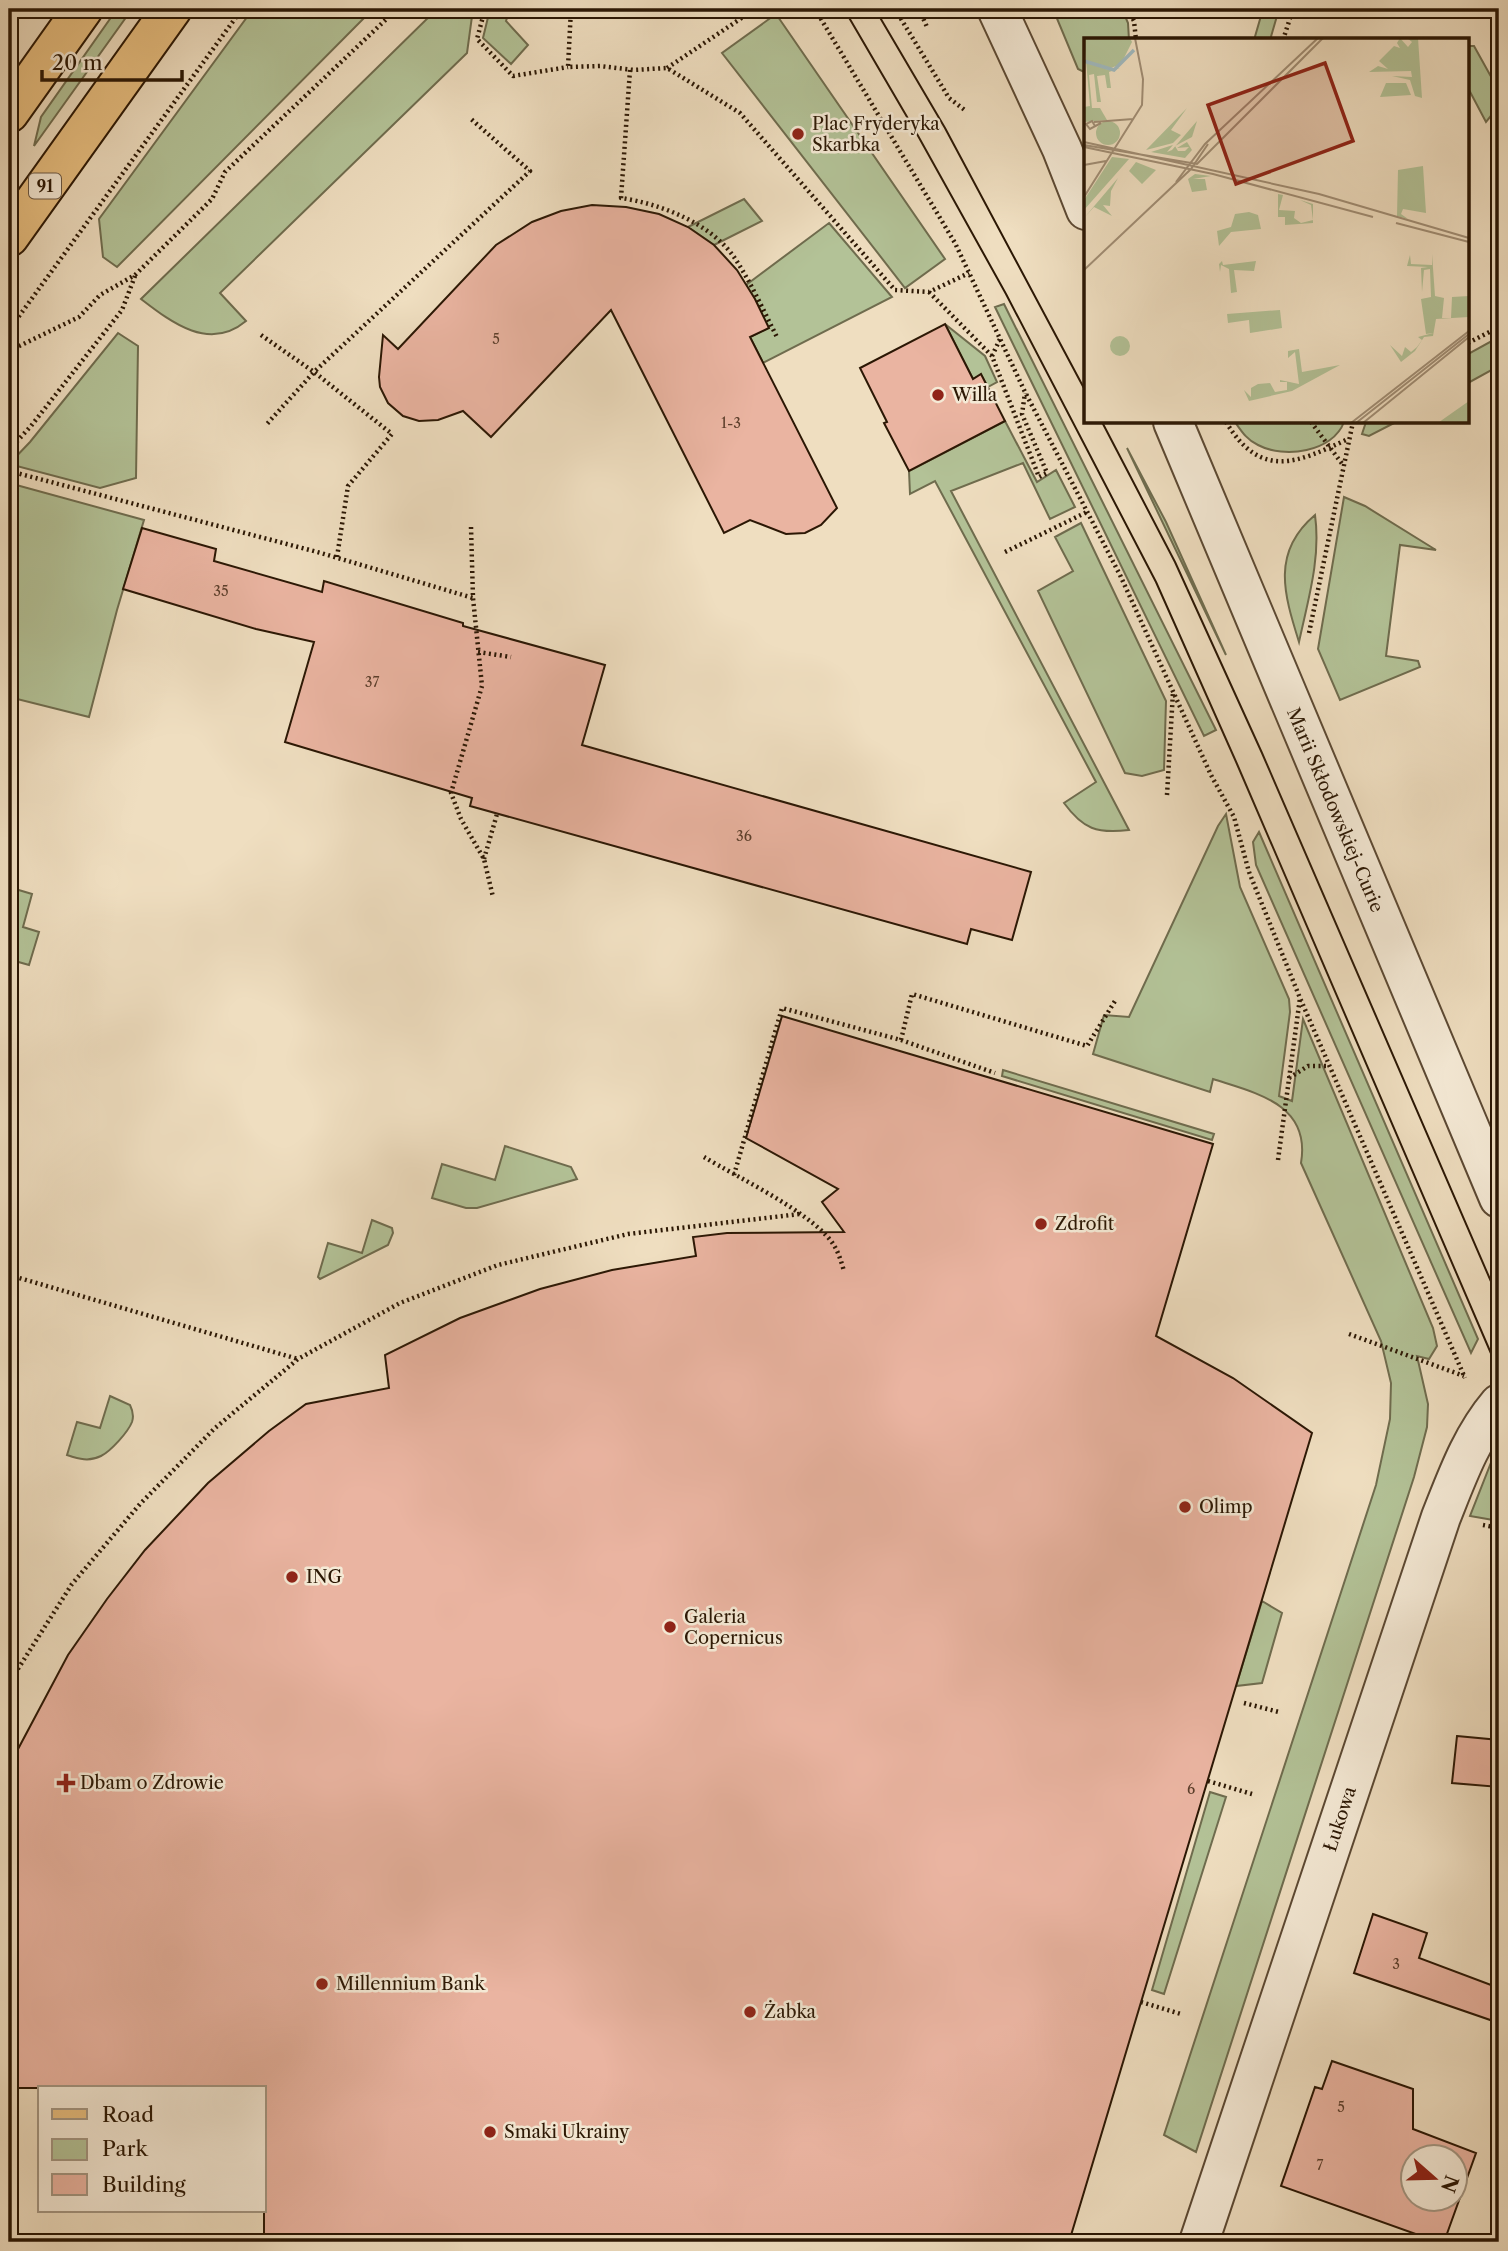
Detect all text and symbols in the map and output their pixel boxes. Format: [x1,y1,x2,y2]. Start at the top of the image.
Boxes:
scale bar [42,38,182,82]
inset map [1084,38,1470,424]
text: 20 m [52,50,103,75]
place label: Plac Fryderyka Skarbka [812,113,940,156]
marker: Plac Fryderyka Skarbka [790,126,806,142]
road number: 91 [29,174,61,198]
house number: 5 [492,330,500,348]
place label: Willa [951,384,998,406]
marker: Willa [930,387,946,403]
house number: 1-3 [721,414,741,432]
house number: 35 [213,582,229,600]
house number: 37 [365,673,379,691]
street label: Marii Skłodowskiej-Curie [1282,704,1388,916]
house number: 36 [736,827,752,845]
place label: Zdrofit [1055,1213,1115,1235]
marker: Zdrofit [1033,1216,1049,1232]
place label: Olimp [1199,1496,1253,1518]
marker: Olimp [1177,1499,1193,1515]
place label: ING [306,1566,342,1588]
marker: ING [284,1569,300,1585]
place label: Galeria Copernicus [684,1606,783,1649]
marker: Galeria Copernicus [662,1619,678,1635]
place label: Dbam o Zdrowie [80,1772,224,1794]
marker: Dbam o Zdrowie [58,1775,74,1791]
house number: 6 [1187,1780,1195,1798]
street label: Łukowa [1319,1783,1361,1854]
house number: 3 [1392,1955,1400,1973]
place label: Millennium Bank [336,1973,486,1995]
marker: Millennium Bank [314,1976,330,1992]
place label: Żabka [764,2000,817,2023]
marker: Żabka [742,2004,758,2020]
legend [38,2086,266,2212]
house number: 5 [1337,2098,1345,2116]
text: Road [102,2102,154,2127]
place label: Smaki Ukrainy [504,2121,630,2143]
marker: Smaki Ukrainy [482,2124,498,2140]
text: Park [102,2136,148,2161]
north arrow [1400,2142,1470,2212]
house number: 7 [1317,2156,1324,2174]
text: Building [102,2172,187,2197]
text: N [1436,2172,1463,2195]

